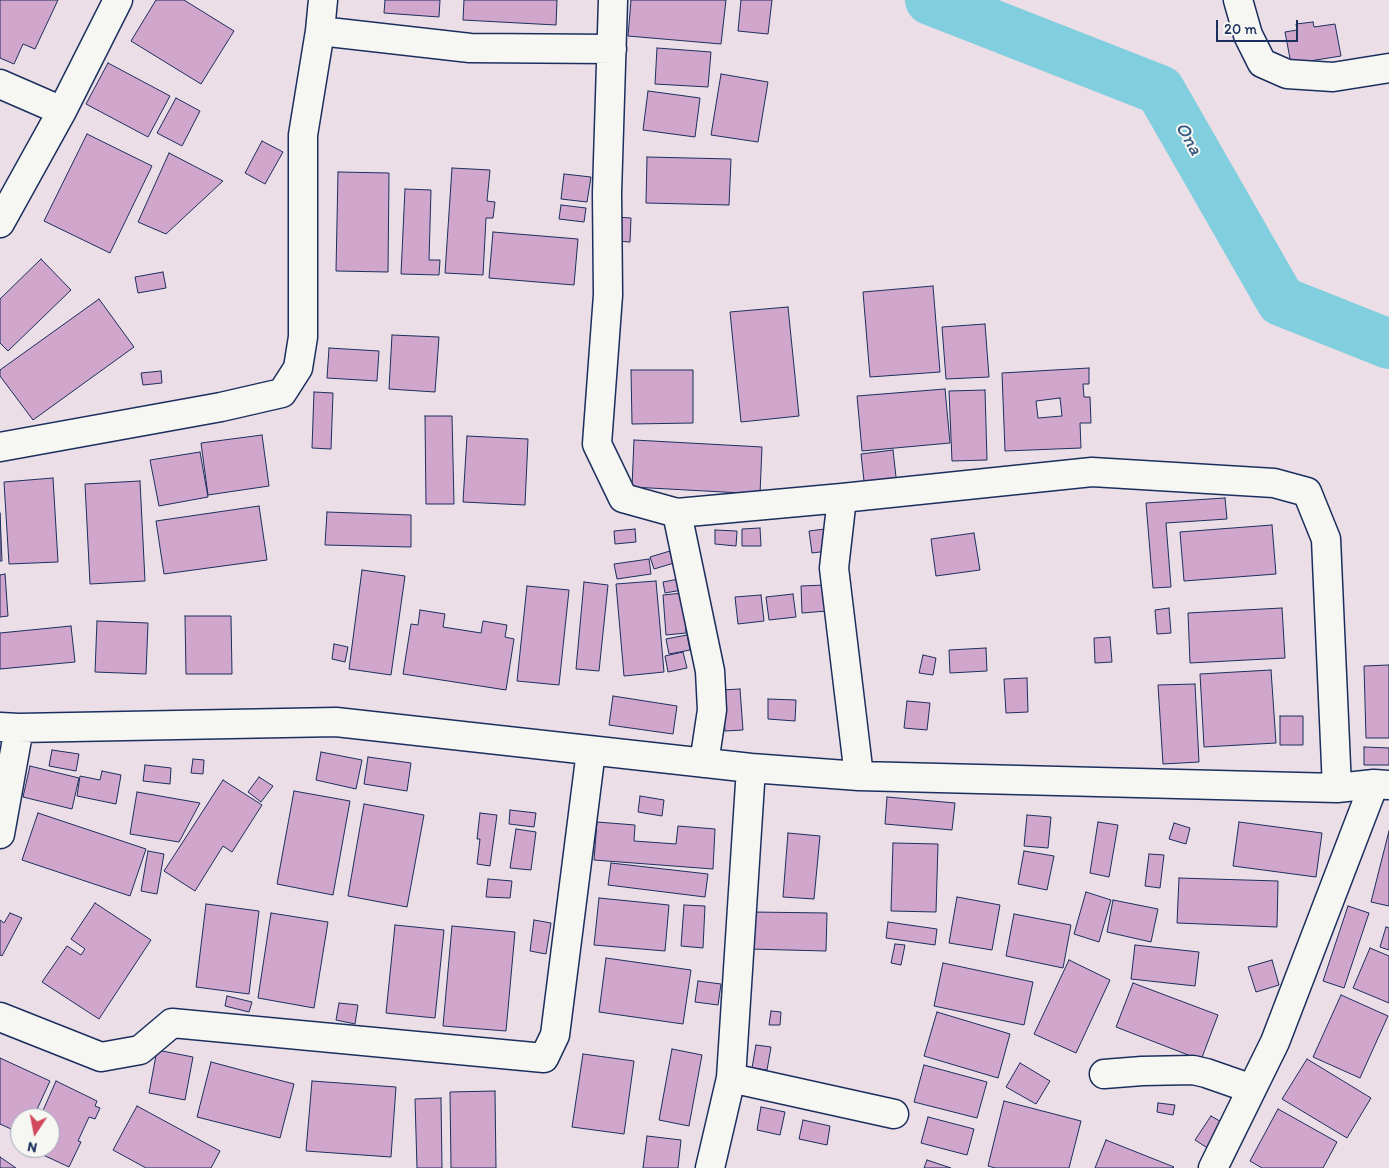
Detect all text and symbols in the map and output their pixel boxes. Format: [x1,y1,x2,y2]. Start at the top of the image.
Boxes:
scale bar [1219,10,1302,42]
text: 20 m [1224,20,1257,38]
water label: Ona [1170,118,1206,160]
north arrow [10,1108,60,1158]
text: N [26,1138,39,1156]

